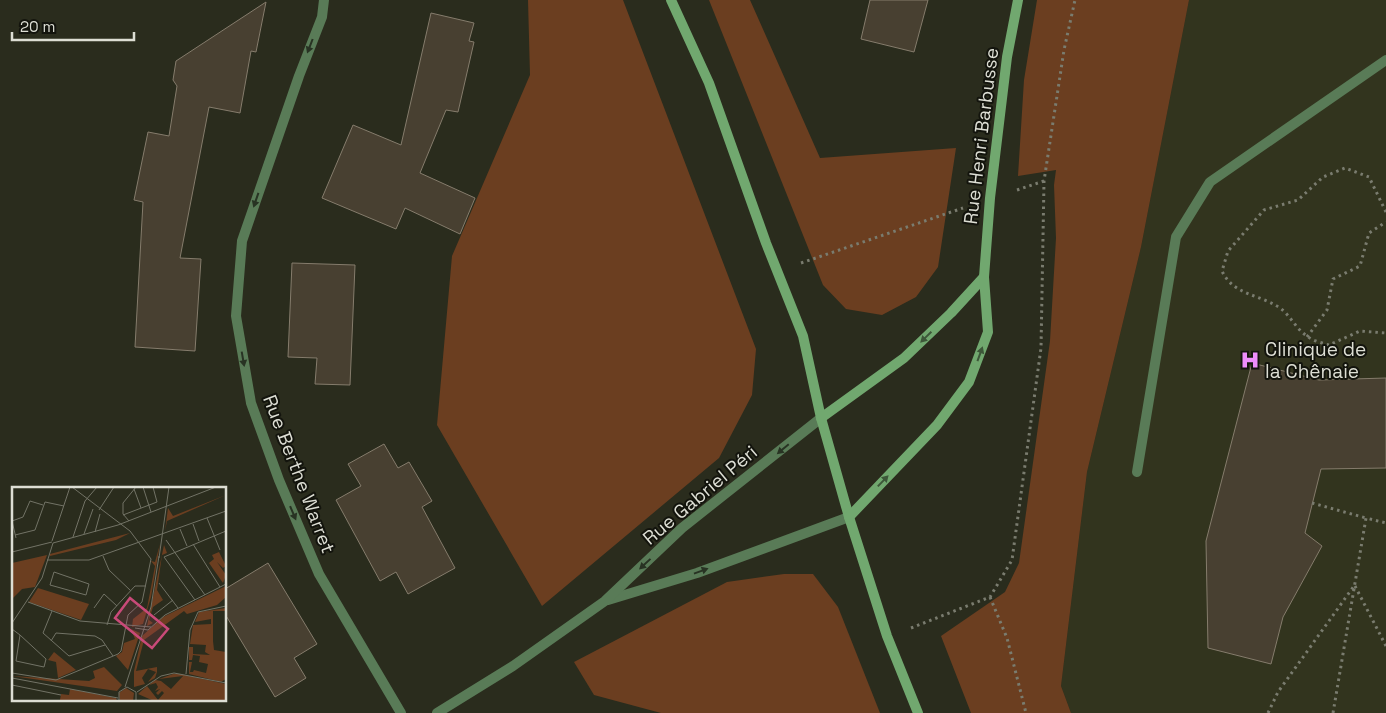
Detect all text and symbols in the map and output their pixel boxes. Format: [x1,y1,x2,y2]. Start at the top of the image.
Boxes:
scale bar [12,10,135,42]
text: 20 m [20,17,55,36]
one-way arrow [306,39,313,54]
street label: Rue Henri Barbusse [958,46,1004,226]
one-way arrow [252,192,259,207]
one-way arrow [920,331,932,343]
place label: Clinique de la Chênaie [1265,337,1366,384]
one-way arrow [977,346,984,361]
hospital icon: Clinique de la Chênaie [1239,349,1261,371]
one-way arrow [240,351,248,367]
street label: Rue Berthe Warret [257,391,341,557]
street label: Rue Gabriel Péri [637,440,763,550]
one-way arrow [777,443,790,454]
one-way arrow [877,476,889,488]
inset map [12,487,226,700]
one-way arrow [289,506,297,521]
one-way arrow [639,558,651,570]
one-way arrow [694,567,709,574]

